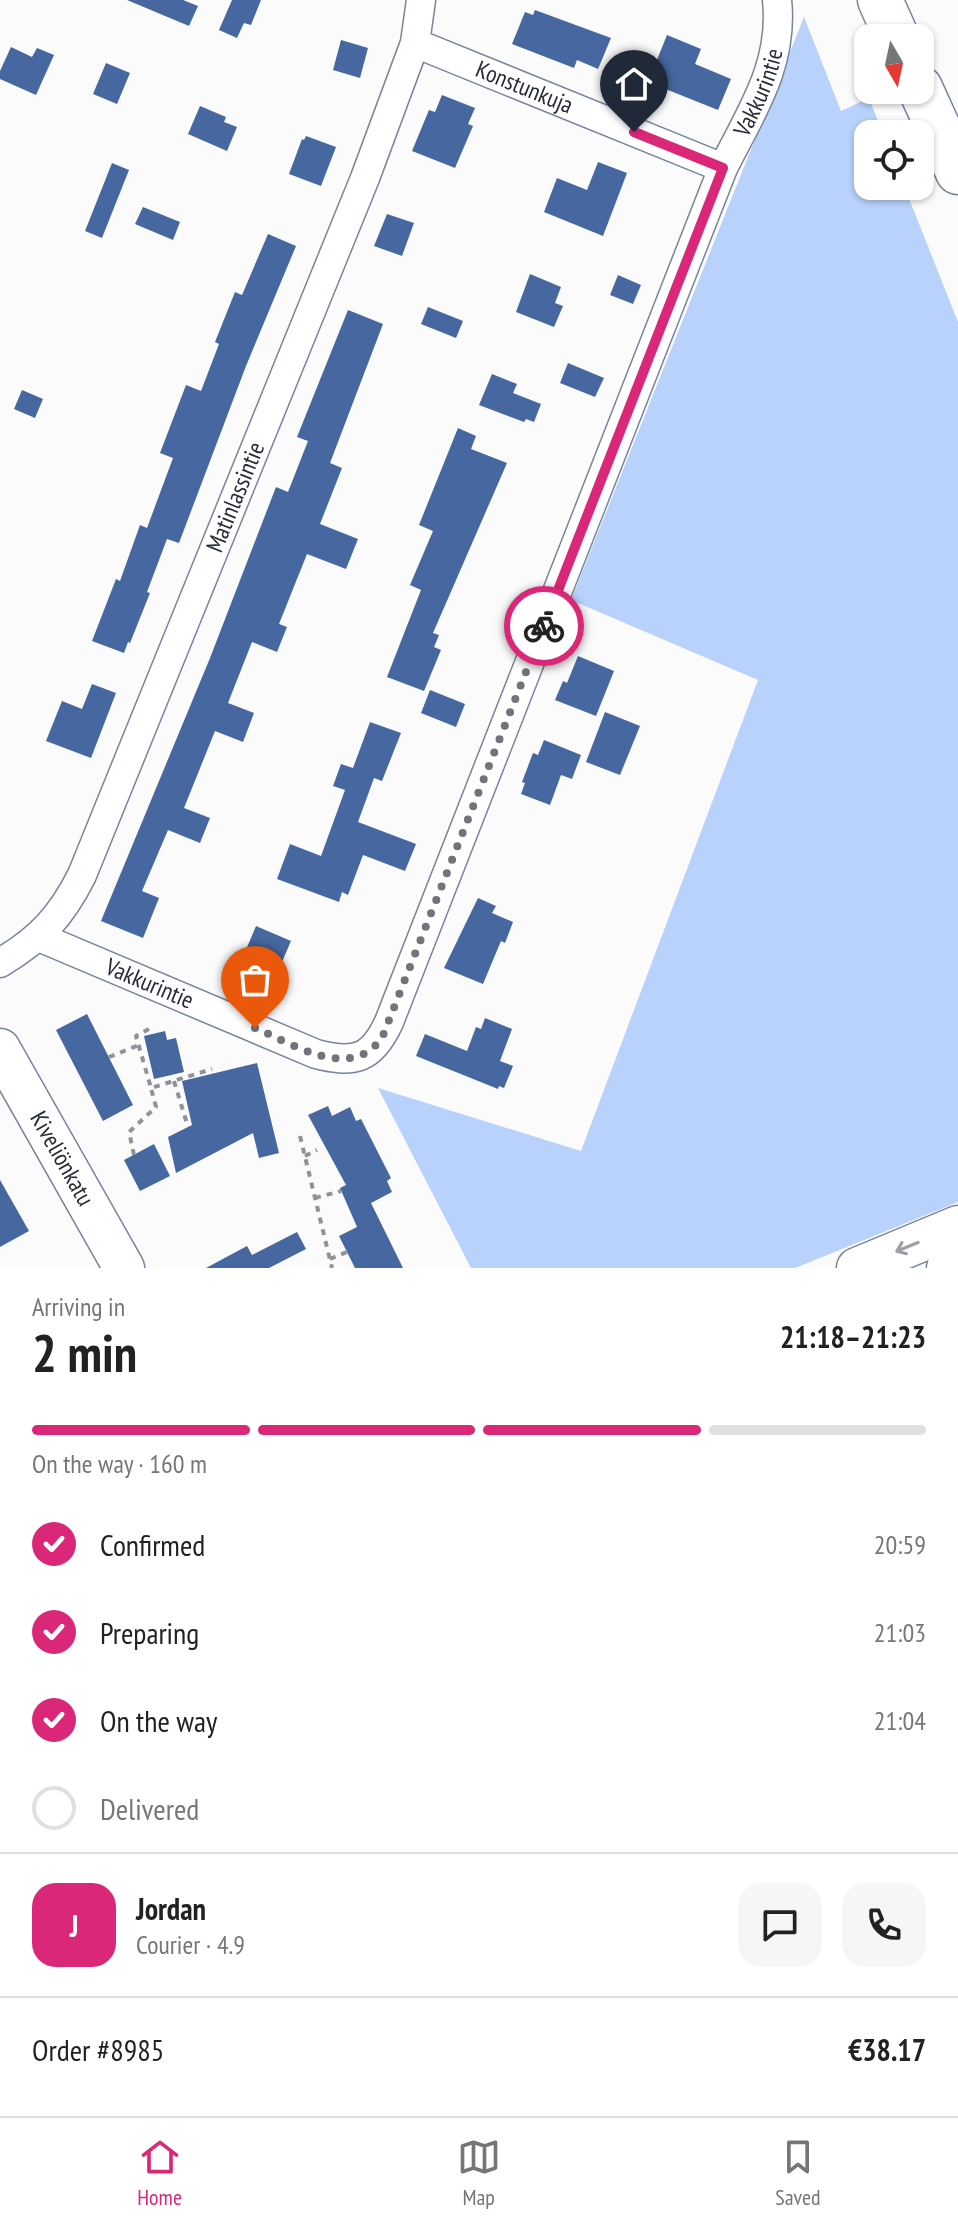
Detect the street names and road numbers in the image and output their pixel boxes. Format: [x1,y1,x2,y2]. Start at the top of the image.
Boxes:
street label: Vakkurintie [726,45,790,143]
street label: Konstunkuja [471,53,578,120]
street label: Matinlassintie [199,437,271,557]
street label: Vakkurintie [100,950,199,1016]
street label: Kiveliönkatu [23,1106,102,1211]

